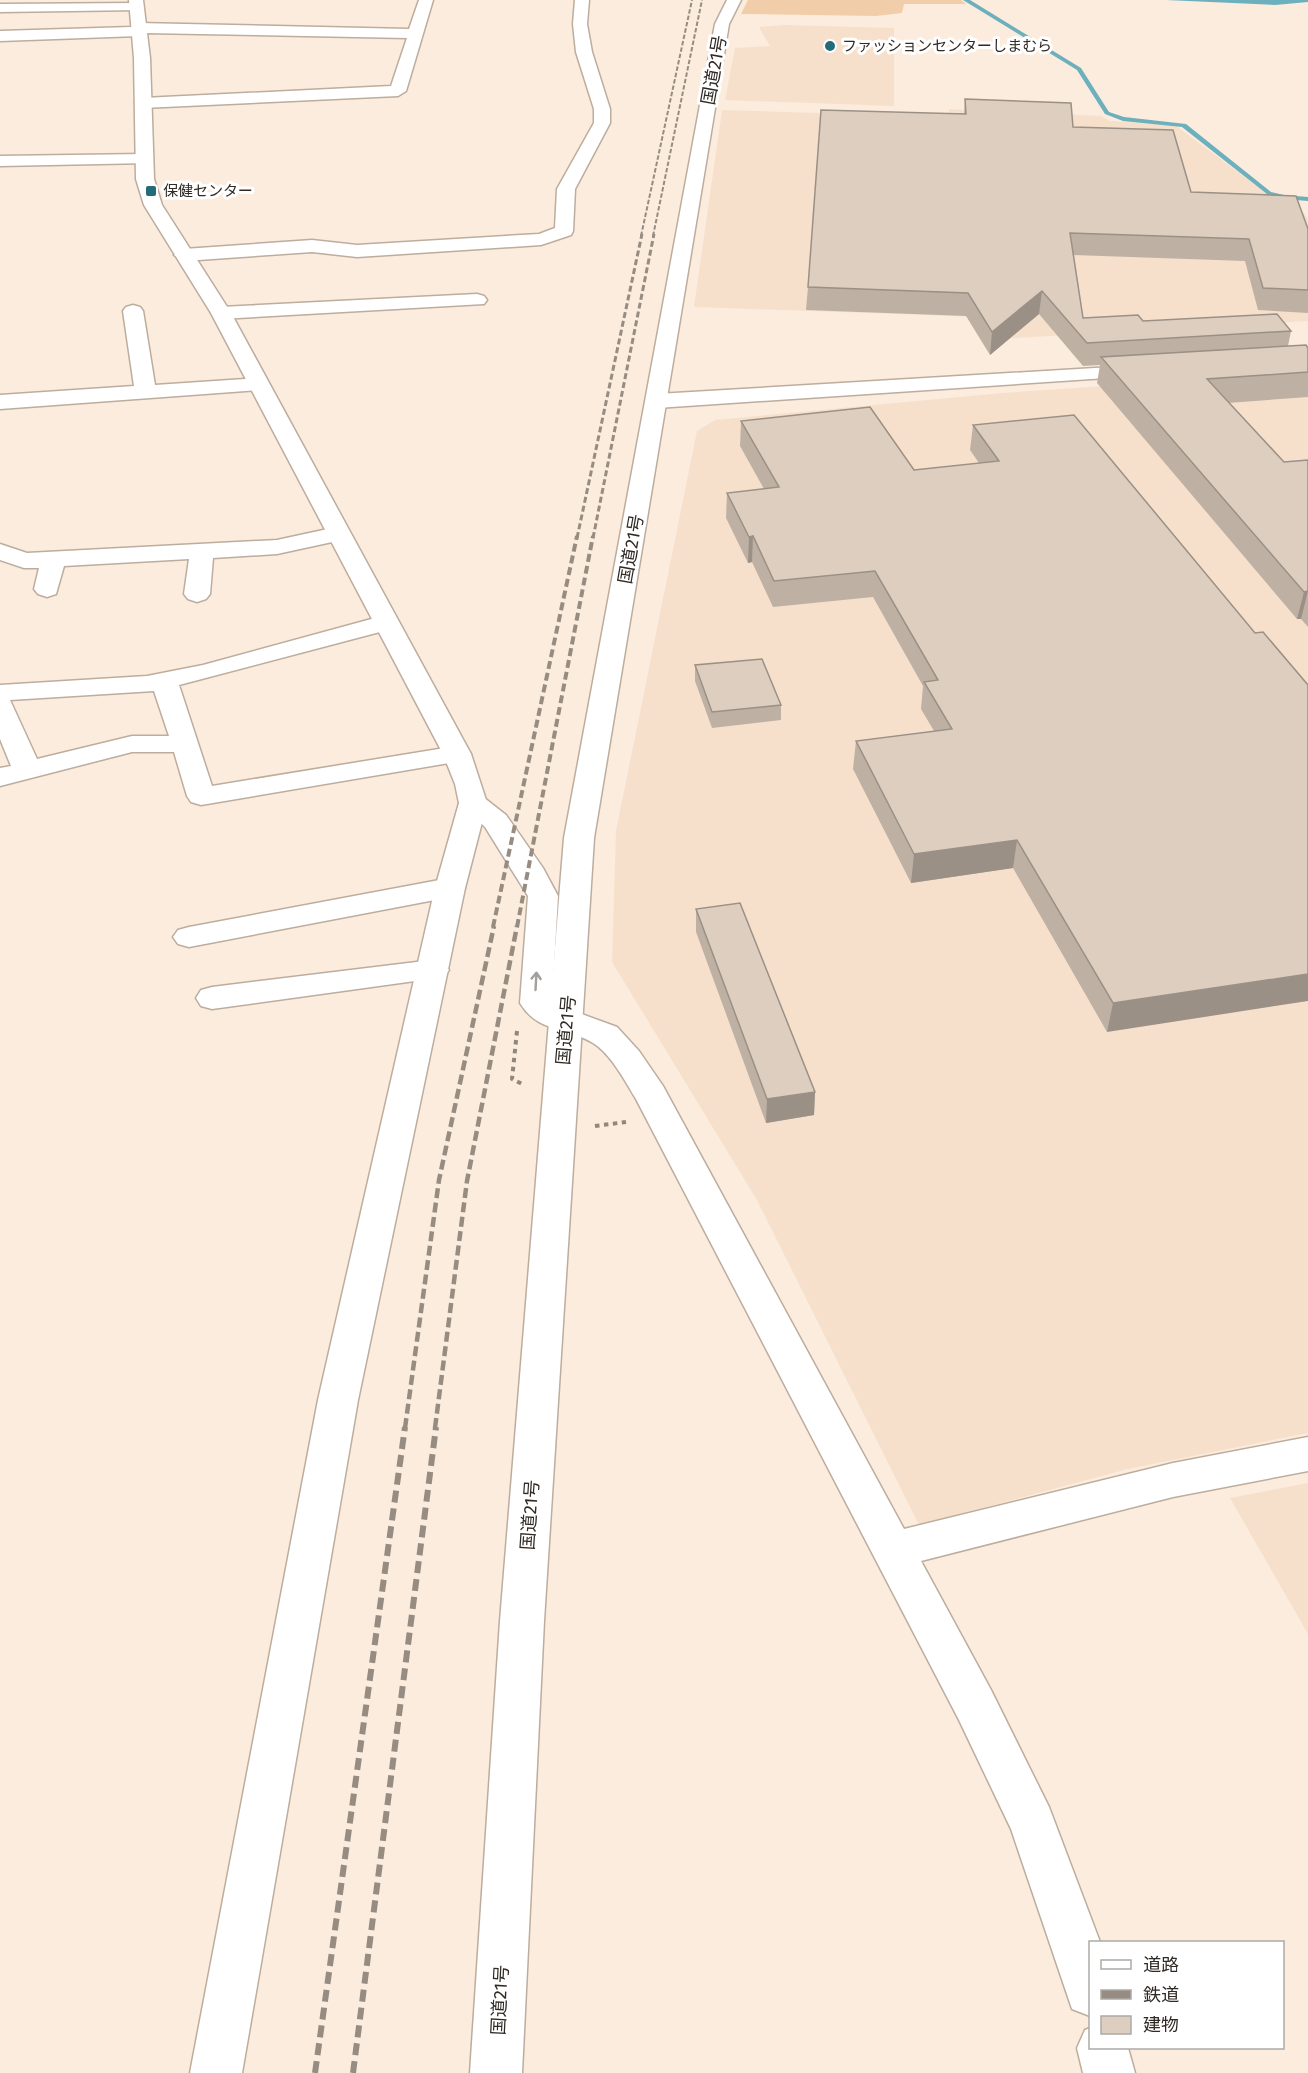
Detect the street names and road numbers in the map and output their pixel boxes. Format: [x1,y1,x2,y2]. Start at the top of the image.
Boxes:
street label: 国道21号 [697,33,731,107]
street label: 国道21号 [614,512,648,586]
street label: 国道21号 [552,994,580,1066]
street label: 国道21号 [517,1479,543,1551]
street label: 国道21号 [487,1964,513,2036]

